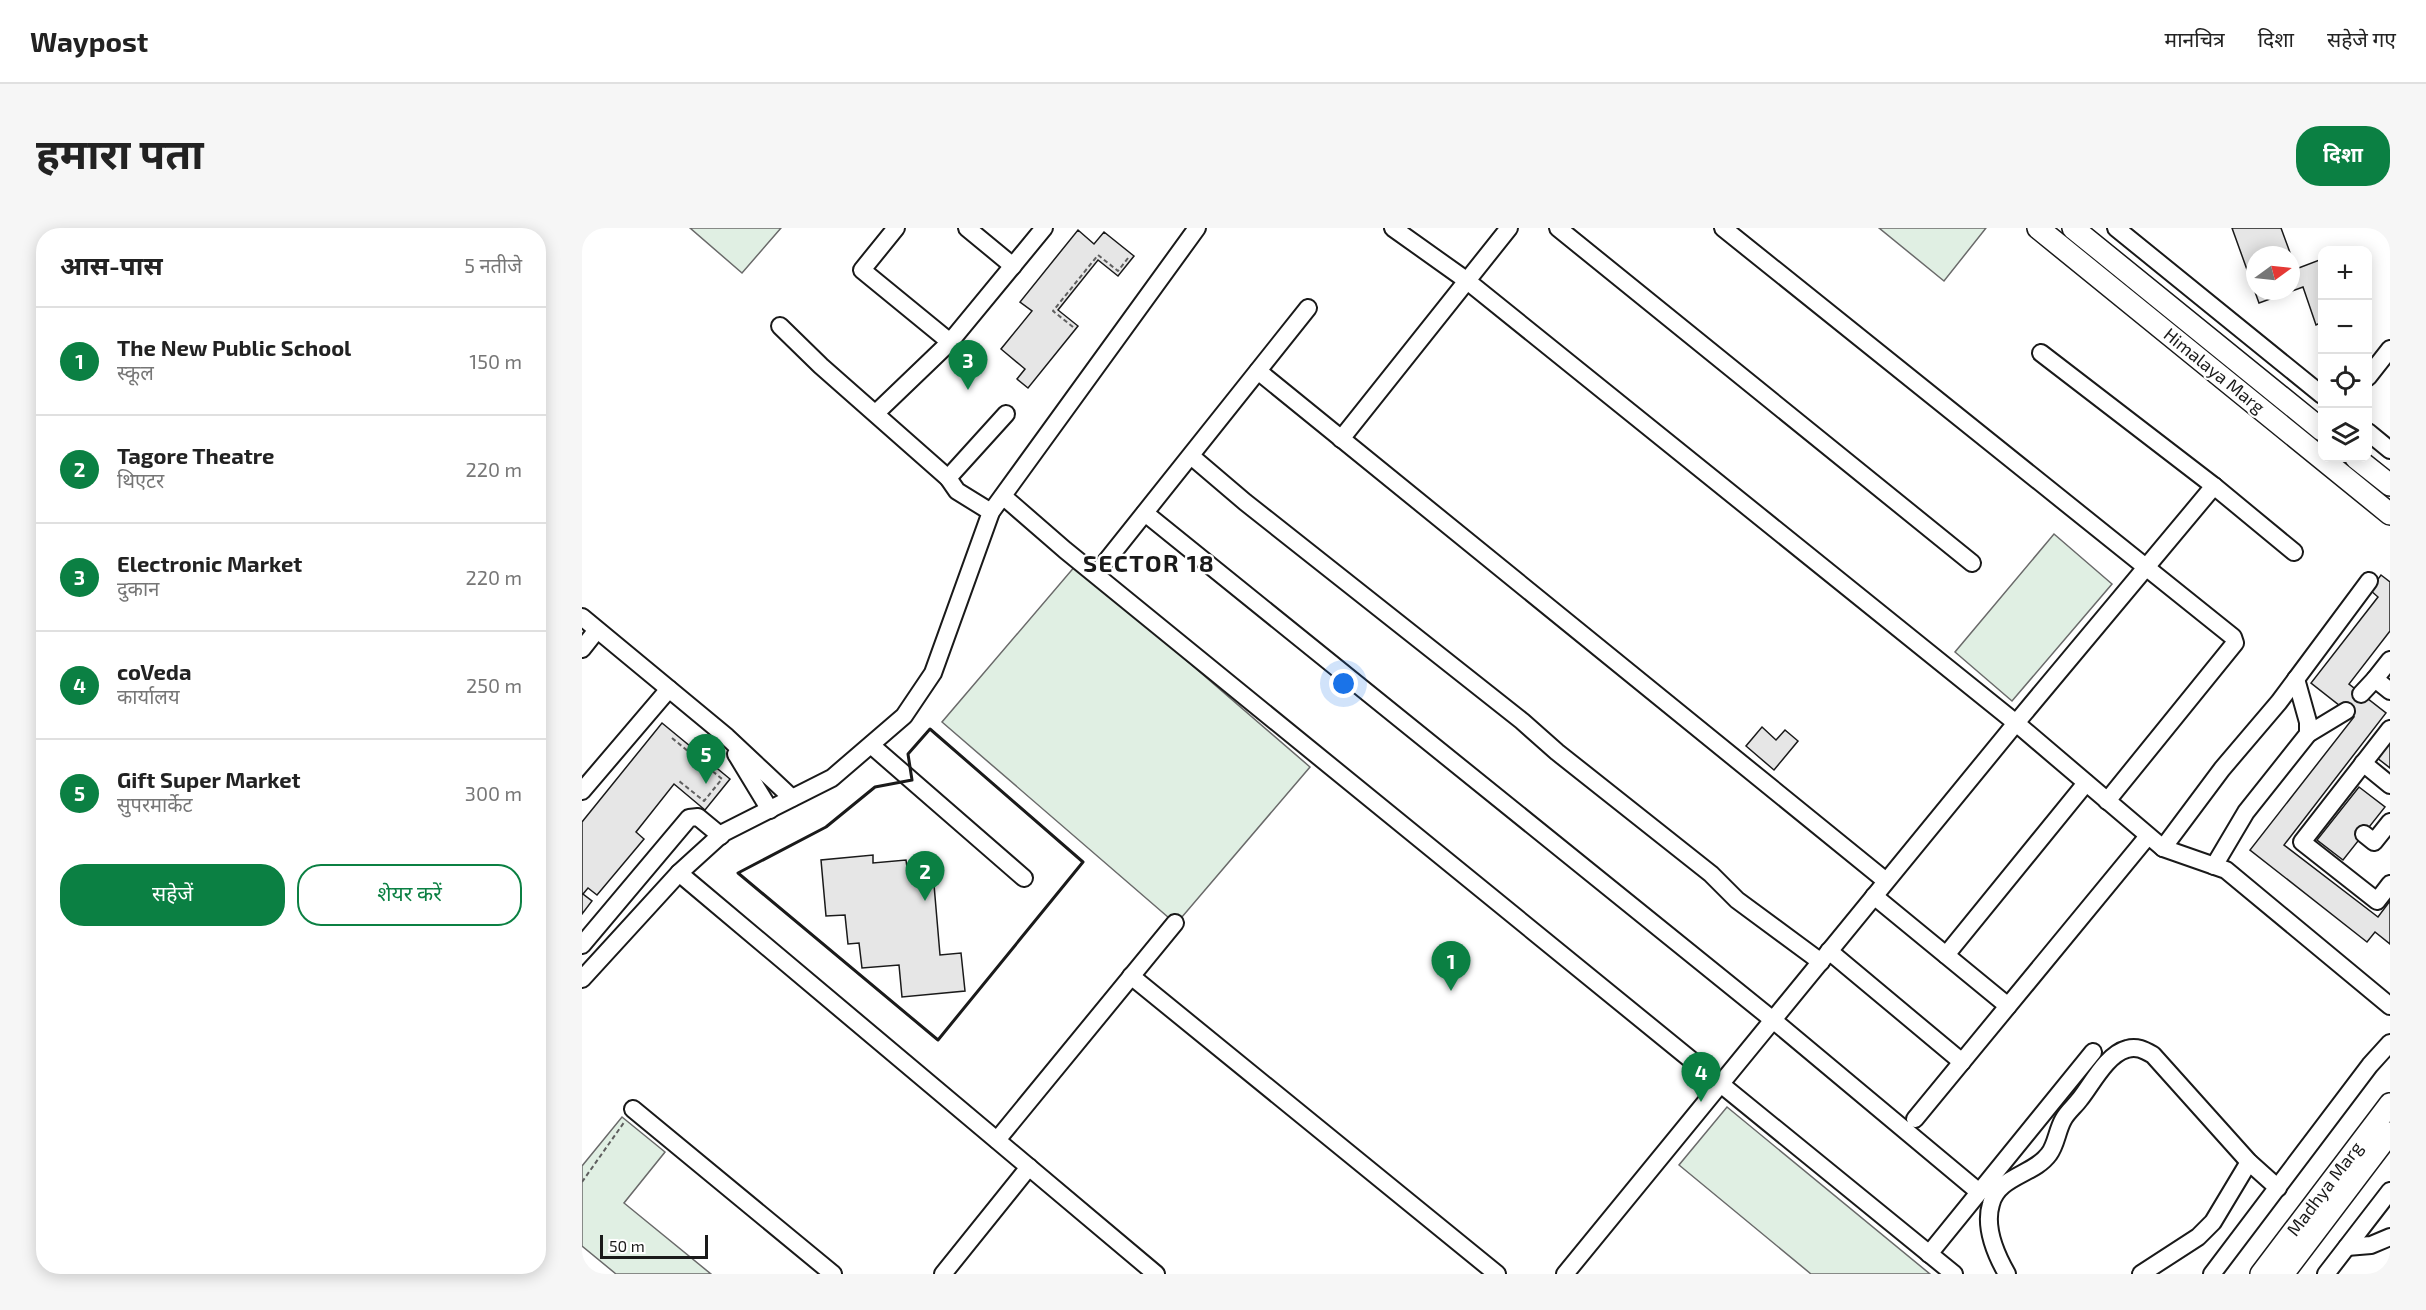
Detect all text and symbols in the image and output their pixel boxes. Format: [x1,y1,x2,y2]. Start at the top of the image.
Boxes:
text: Waypost [30,24,148,58]
text: मानचित्र [2165,26,2225,51]
text: दिशा [2258,26,2294,51]
text: सहेजे गए [2327,26,2396,51]
button: दिशा [2296,126,2390,186]
text: हमारा पता [36,127,204,177]
north arrow [2246,246,2300,300]
map controls [2318,246,2372,462]
button: + [2318,246,2372,300]
text: आस-पास [60,249,163,280]
text: 5 नतीजे [464,253,522,277]
button: − [2318,300,2372,354]
street label: Himalaya Marg [2160,323,2270,418]
text: The New Public School [117,334,351,360]
pin: 3 [948,340,988,390]
text: 1 [75,349,84,373]
text: 150 m [469,349,522,373]
button: locate [2318,354,2372,408]
text: स्कूल [117,360,154,384]
button: layers [2318,408,2372,462]
text: Tagore Theatre [117,442,274,468]
text: 2 [74,457,85,481]
text: 220 m [465,457,522,481]
text: थिएटर [117,468,164,492]
district label: SECTOR 18 [1083,548,1215,577]
text: Electronic Market [117,550,302,576]
text: 3 [74,565,85,589]
text: 220 m [465,565,522,589]
text: दुकान [117,576,159,600]
text: coVeda [117,658,192,684]
your location [1329,669,1358,698]
text: 4 [73,673,86,697]
text: 250 m [466,673,522,697]
text: कार्यालय [117,684,179,708]
pin: 5 [686,734,726,784]
text: Gift Super Market [117,766,301,792]
text: 5 [74,781,85,805]
text: 300 m [465,781,522,805]
text: सुपरमार्केट [117,792,193,816]
pin: 2 [906,852,944,901]
button: सहेजें [60,864,285,926]
button: शेयर करें [297,864,522,926]
pin: 1 [1432,942,1470,991]
pin: 4 [1682,1052,1720,1102]
street label: Madhya Marg [2282,1137,2367,1240]
scale bar [600,1232,708,1260]
text: 50 m [609,1236,645,1255]

